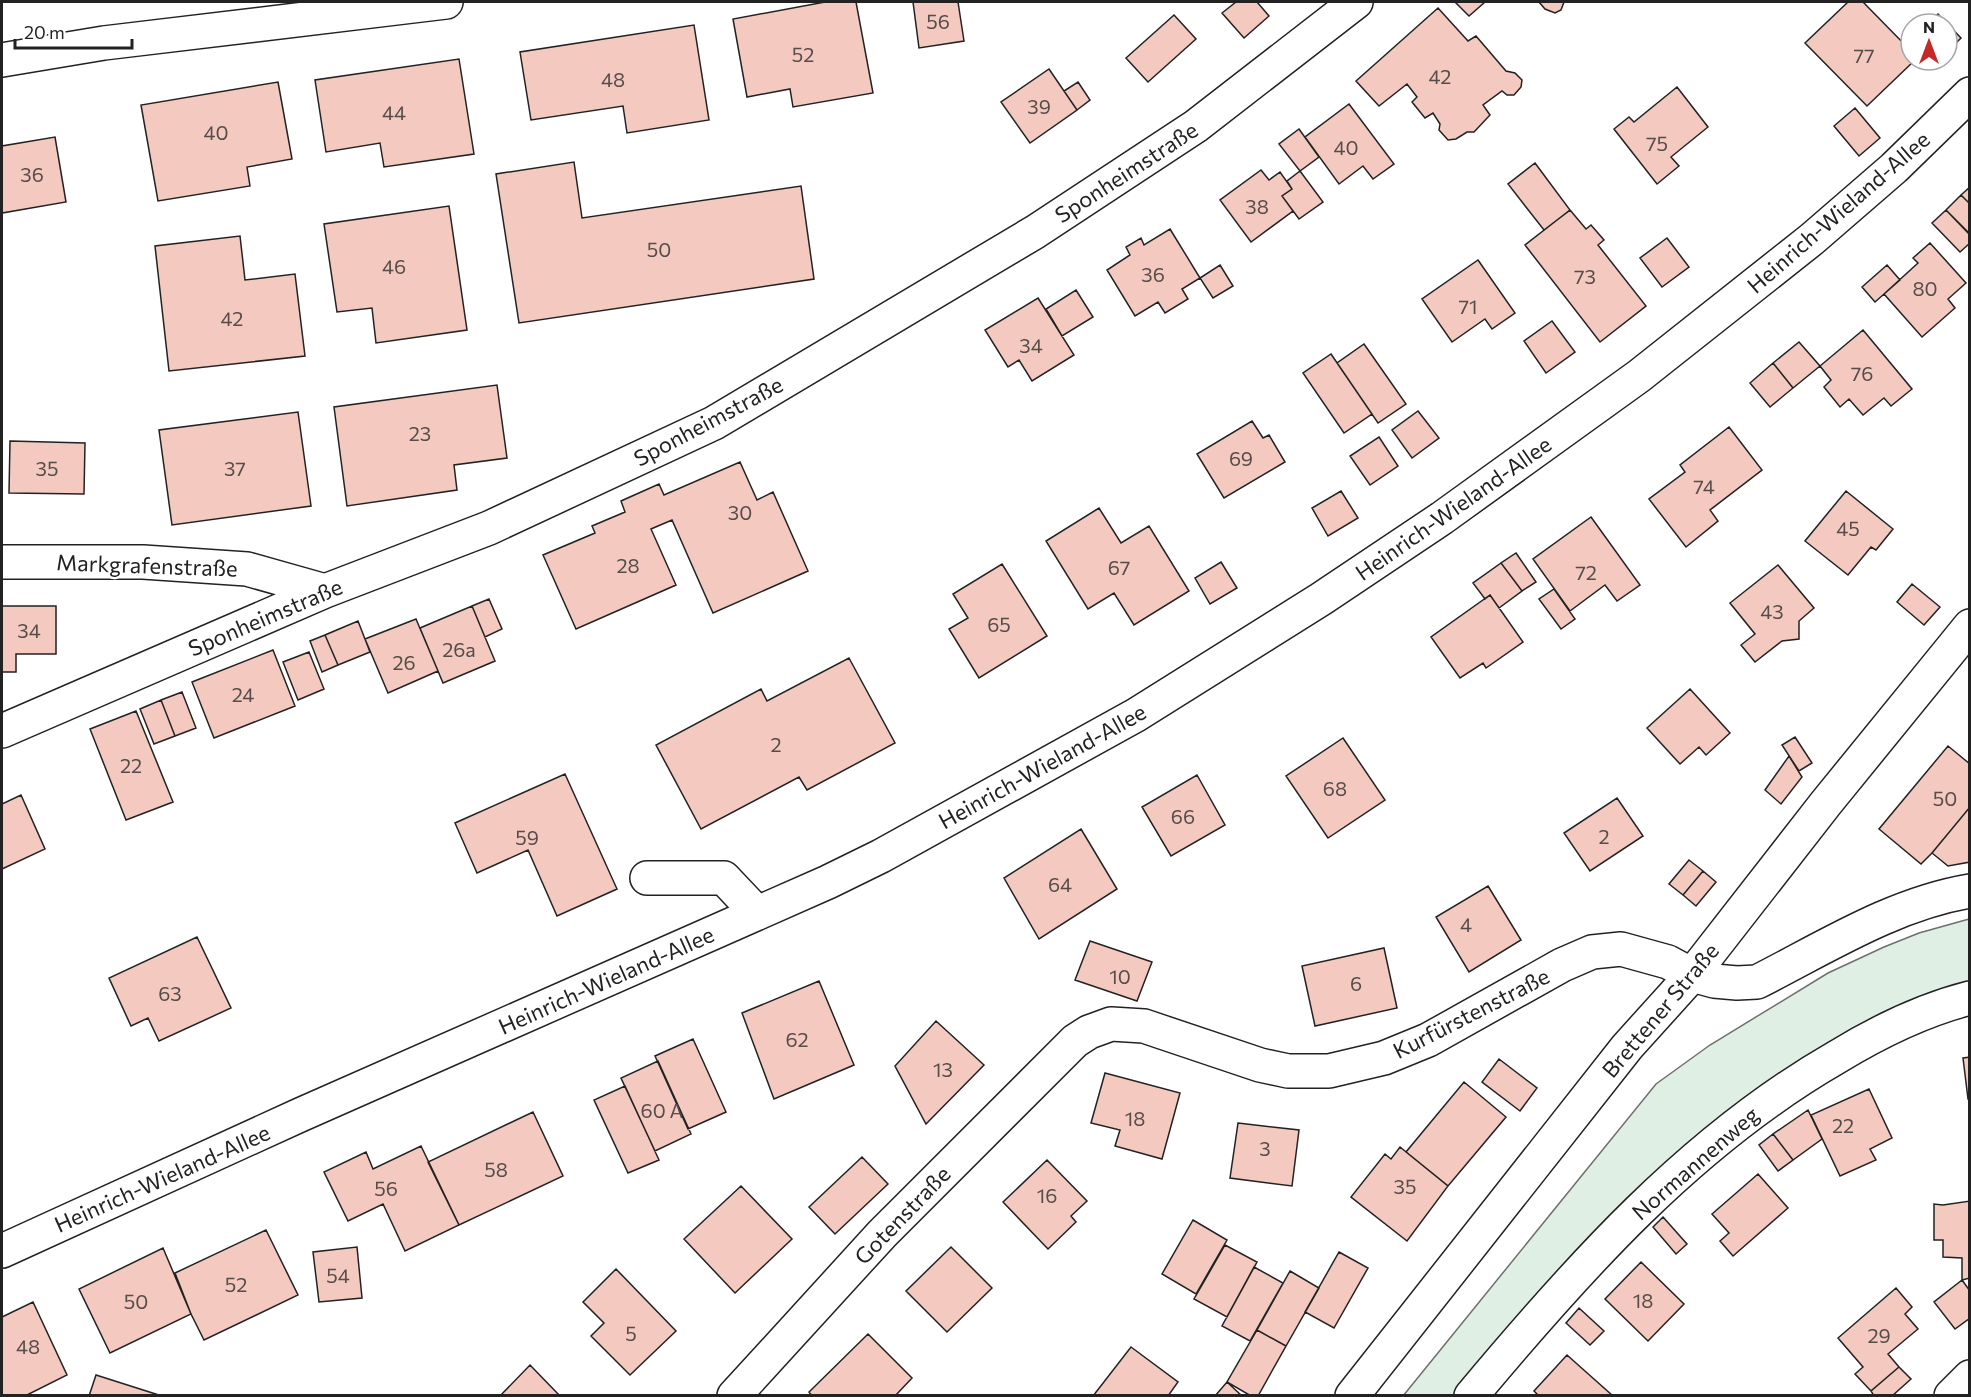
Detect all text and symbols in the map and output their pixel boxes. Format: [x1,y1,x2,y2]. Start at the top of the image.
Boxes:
house number: 56 [926,9,950,33]
scale bar [15,12,132,50]
north arrow [1899,12,1959,72]
text: N [1923,17,1935,36]
text: 20 m [24,21,65,43]
house number: 52 [792,42,814,66]
house number: 77 [1853,43,1875,67]
house number: 42 [1429,64,1451,88]
house number: 48 [601,67,625,91]
house number: 39 [1027,94,1051,118]
house number: 44 [382,100,406,124]
street label: Sponheimstraße [1050,116,1202,228]
house number: 40 [203,120,229,144]
street label: Heinrich-Wieland-Allee [1741,125,1935,299]
house number: 75 [1646,131,1668,155]
house number: 40 [1333,135,1359,159]
house number: 36 [20,162,44,186]
house number: 38 [1245,194,1269,218]
house number: 50 [647,237,671,261]
house number: 46 [382,254,406,278]
house number: 36 [1141,262,1165,286]
house number: 73 [1574,264,1596,288]
house number: 80 [1912,276,1938,300]
house number: 71 [1458,294,1478,318]
house number: 42 [221,306,243,330]
house number: 34 [1019,333,1043,357]
house number: 76 [1851,361,1873,385]
street label: Sponheimstraße [629,370,787,472]
house number: 23 [409,421,431,445]
street label: Heinrich-Wieland-Allee [1350,430,1556,586]
house number: 69 [1229,446,1253,470]
house number: 35 [36,456,58,480]
house number: 37 [224,456,246,480]
house number: 74 [1693,474,1715,498]
house number: 30 [728,500,752,524]
house number: 45 [1836,516,1860,540]
street label: Markgrafenstraße [56,548,238,582]
house number: 28 [616,553,640,577]
house number: 67 [1108,555,1130,579]
house number: 72 [1575,560,1597,584]
street label: Sponheimstraße [184,572,346,662]
house number: 43 [1760,599,1784,623]
house number: 65 [987,612,1011,636]
house number: 34 [17,618,41,642]
house number: 26a [442,637,476,661]
house number: 26 [392,650,416,674]
house number: 24 [232,682,254,706]
street label: Heinrich-Wieland-Allee [934,698,1150,834]
house number: 2 [770,732,782,756]
house number: 22 [120,753,142,777]
house number: 68 [1323,776,1347,800]
house number: 50 [1933,786,1957,810]
house number: 66 [1171,804,1195,828]
house number: 2 [1598,824,1610,848]
house number: 59 [515,825,539,849]
house number: 64 [1048,872,1072,896]
house number: 4 [1460,912,1472,936]
street label: Heinrich-Wieland-Allee [494,920,718,1040]
street label: Brettener Straße [1596,937,1724,1083]
street label: Kurfürstenstraße [1388,962,1554,1064]
house number: 10 [1109,964,1131,988]
house number: 6 [1350,971,1362,995]
house number: 63 [158,981,182,1005]
house number: 62 [785,1027,809,1051]
house number: 13 [933,1057,953,1081]
house number: 60 A [641,1098,684,1122]
street label: Normannenweg [1626,1101,1764,1225]
house number: 18 [1125,1106,1145,1130]
house number: 22 [1832,1113,1854,1137]
street label: Heinrich-Wieland-Allee [50,1118,274,1238]
house number: 3 [1259,1136,1271,1160]
house number: 58 [484,1157,508,1181]
street label: Gotenstraße [848,1160,956,1270]
house number: 35 [1394,1174,1416,1198]
house number: 56 [374,1176,398,1200]
house number: 16 [1037,1183,1057,1207]
house number: 54 [326,1263,350,1287]
house number: 52 [225,1272,247,1296]
house number: 18 [1633,1288,1653,1312]
house number: 50 [124,1289,148,1313]
house number: 5 [625,1321,637,1345]
house number: 29 [1867,1323,1891,1347]
house number: 48 [16,1334,40,1358]

